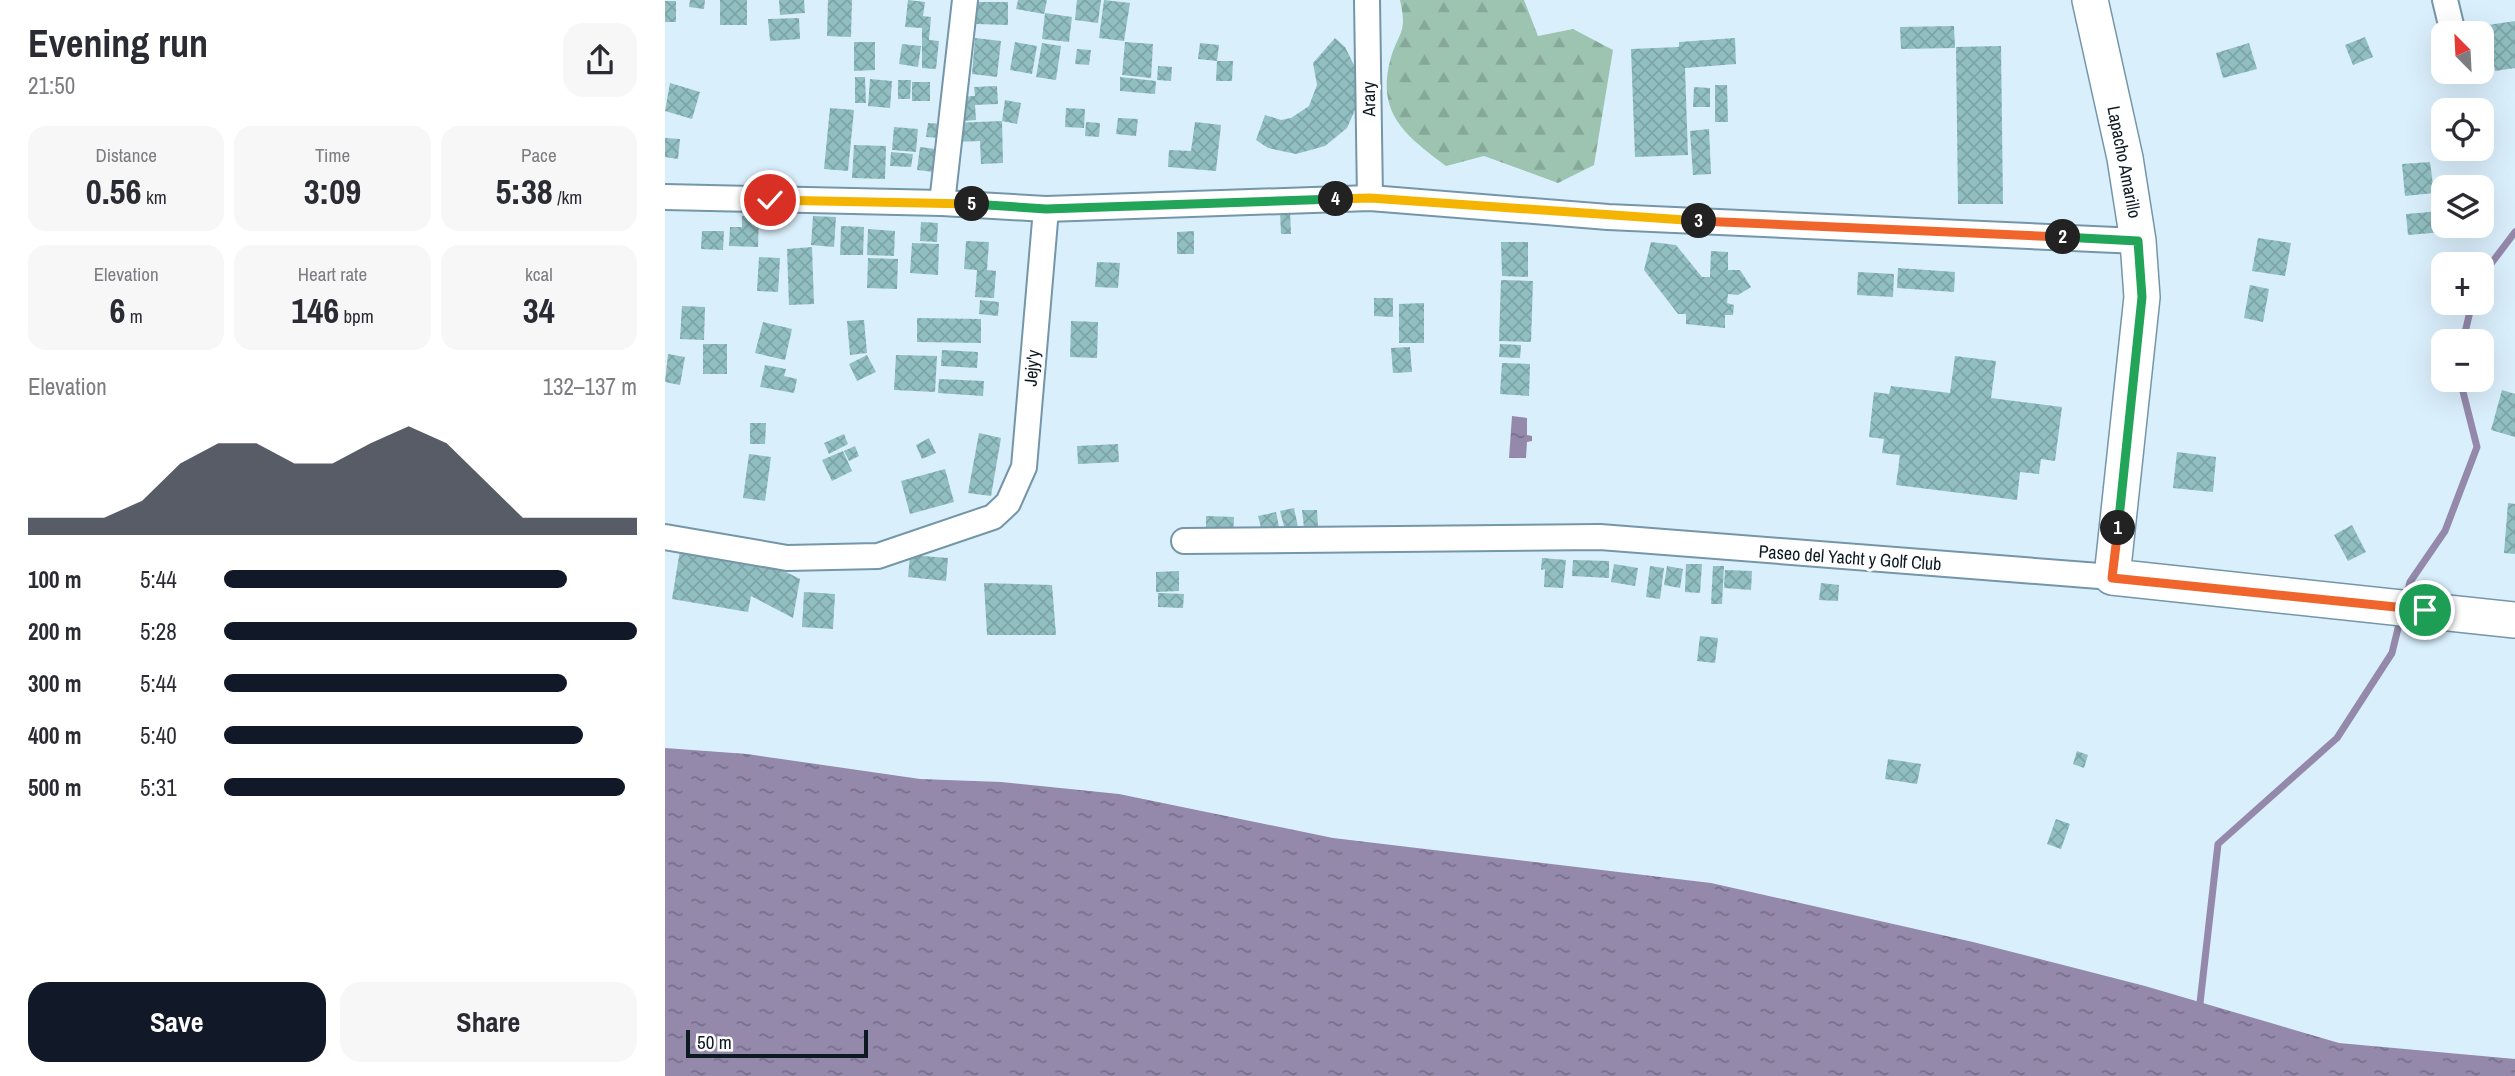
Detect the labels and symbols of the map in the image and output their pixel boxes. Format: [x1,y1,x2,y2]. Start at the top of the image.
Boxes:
north arrow [2431,21,2494,84]
street label: Arary [1356,81,1381,118]
street label: Lapacho Amarillo [2101,104,2148,220]
pin [740,170,800,230]
pin: 4 [1319,182,1353,216]
pin: 5 [955,186,989,222]
pin: 3 [1681,204,1717,238]
pin: 2 [2045,219,2081,254]
street label: Jejy'y [1017,348,1046,387]
pin: 1 [2101,510,2135,546]
street label: Paseo del Yacht y Golf Club [1758,539,1942,576]
pin [2395,580,2455,640]
scale bar [686,1027,868,1059]

